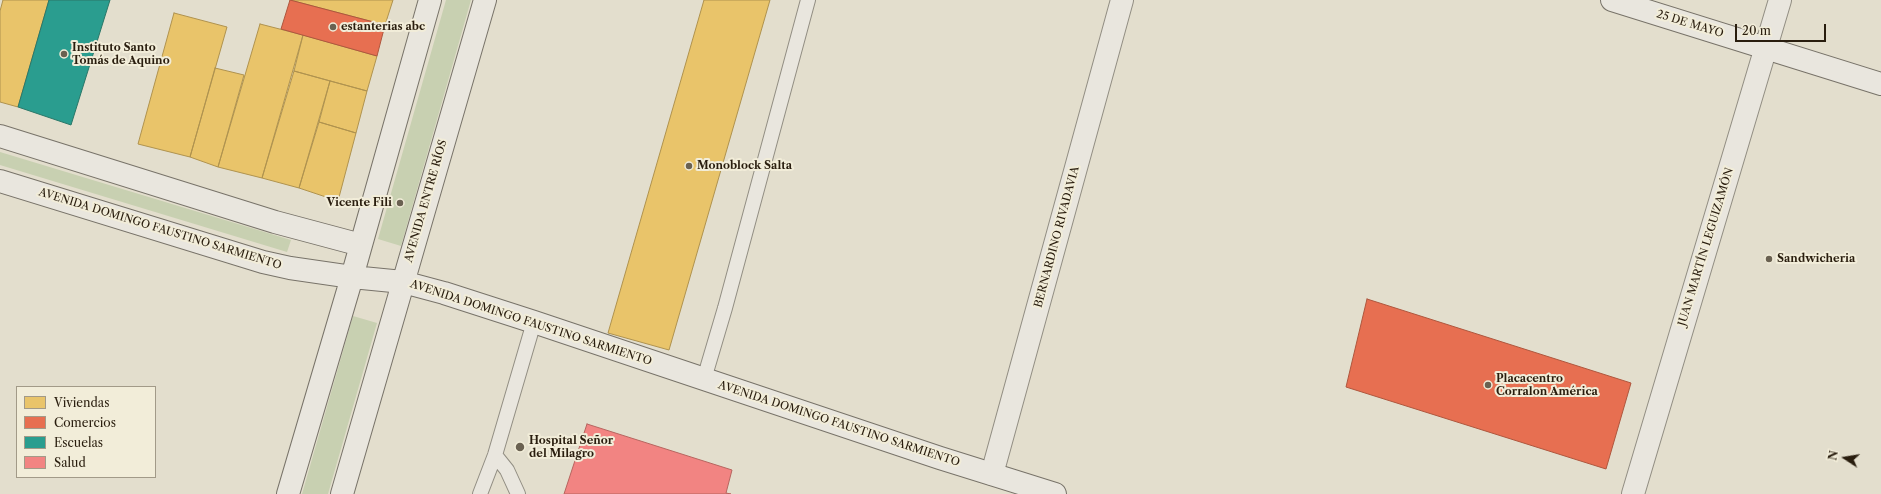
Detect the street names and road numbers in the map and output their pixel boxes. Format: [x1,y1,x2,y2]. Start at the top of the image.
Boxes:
street label: 25 DE MAYO [1655,8,1725,40]
street label: AVENIDA ENTRE RÍOS [402,138,450,264]
street label: BERNARDINO RIVADAVIA [1032,165,1082,309]
street label: JUAN MARTÍN LEGUIZAMÓN [1676,166,1736,328]
street label: AVENIDA DOMINGO FAUSTINO SARMIENTO [37,186,283,272]
street label: AVENIDA DOMINGO FAUSTINO SARMIENTO [408,278,654,368]
street label: AVENIDA DOMINGO FAUSTINO SARMIENTO [716,379,962,469]

